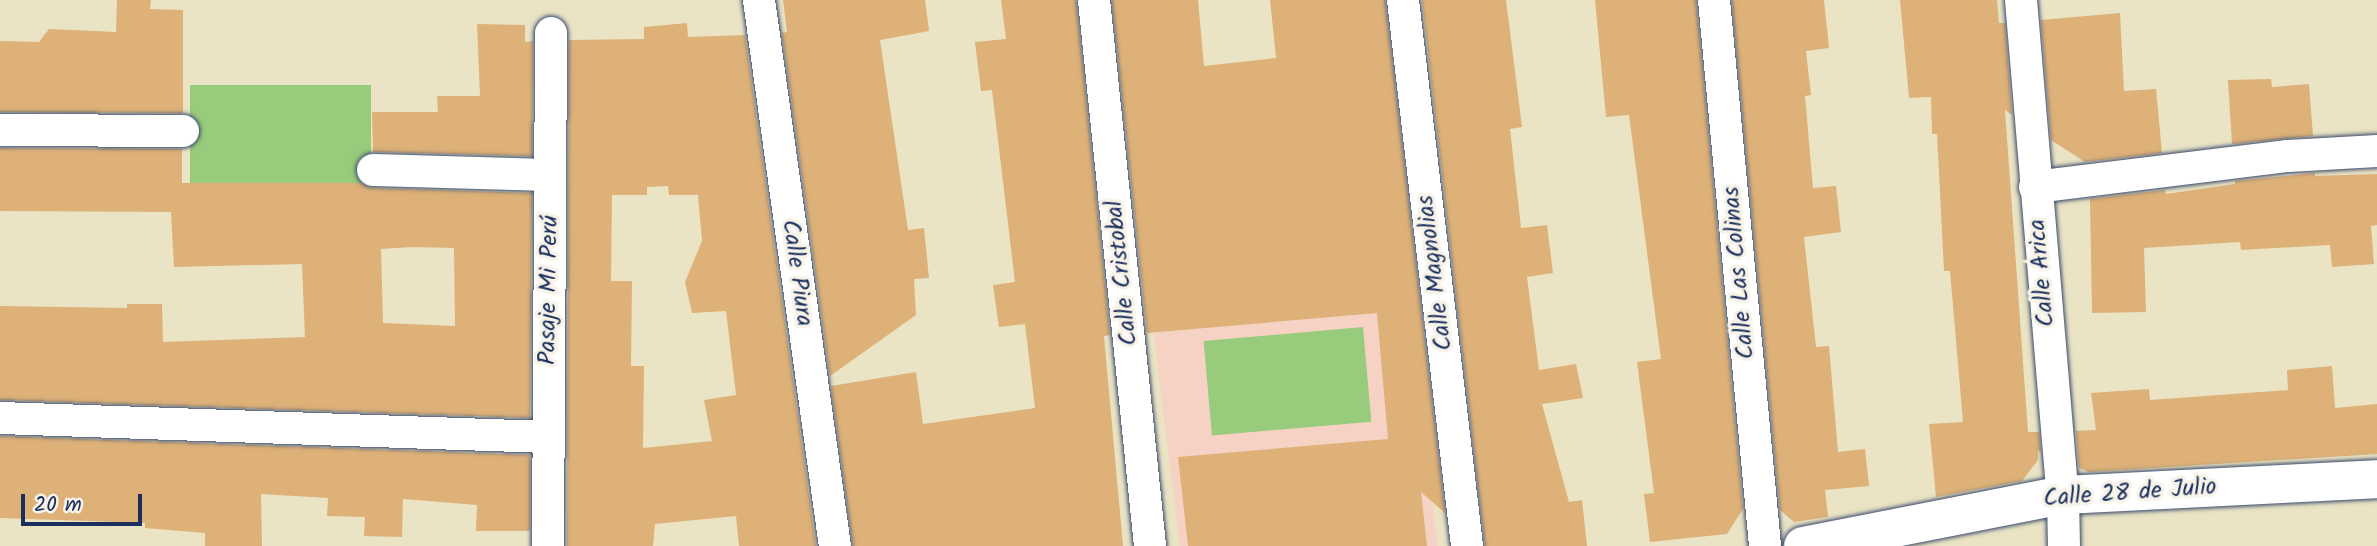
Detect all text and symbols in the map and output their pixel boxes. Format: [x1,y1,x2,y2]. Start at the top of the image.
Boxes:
street label: Calle Las Colinas [1717,186,1761,360]
street label: Calle Magnolias [1411,194,1459,352]
street label: Calle Cristobal [1100,199,1144,347]
street label: Pasaje Mi Perú [533,215,565,365]
street label: Calle Piura [775,218,819,328]
street label: Calle Arica [2023,218,2061,328]
street label: Calle 28 de Julio [2042,473,2218,513]
scale bar [24,480,145,524]
text: 20 m [34,489,82,522]

